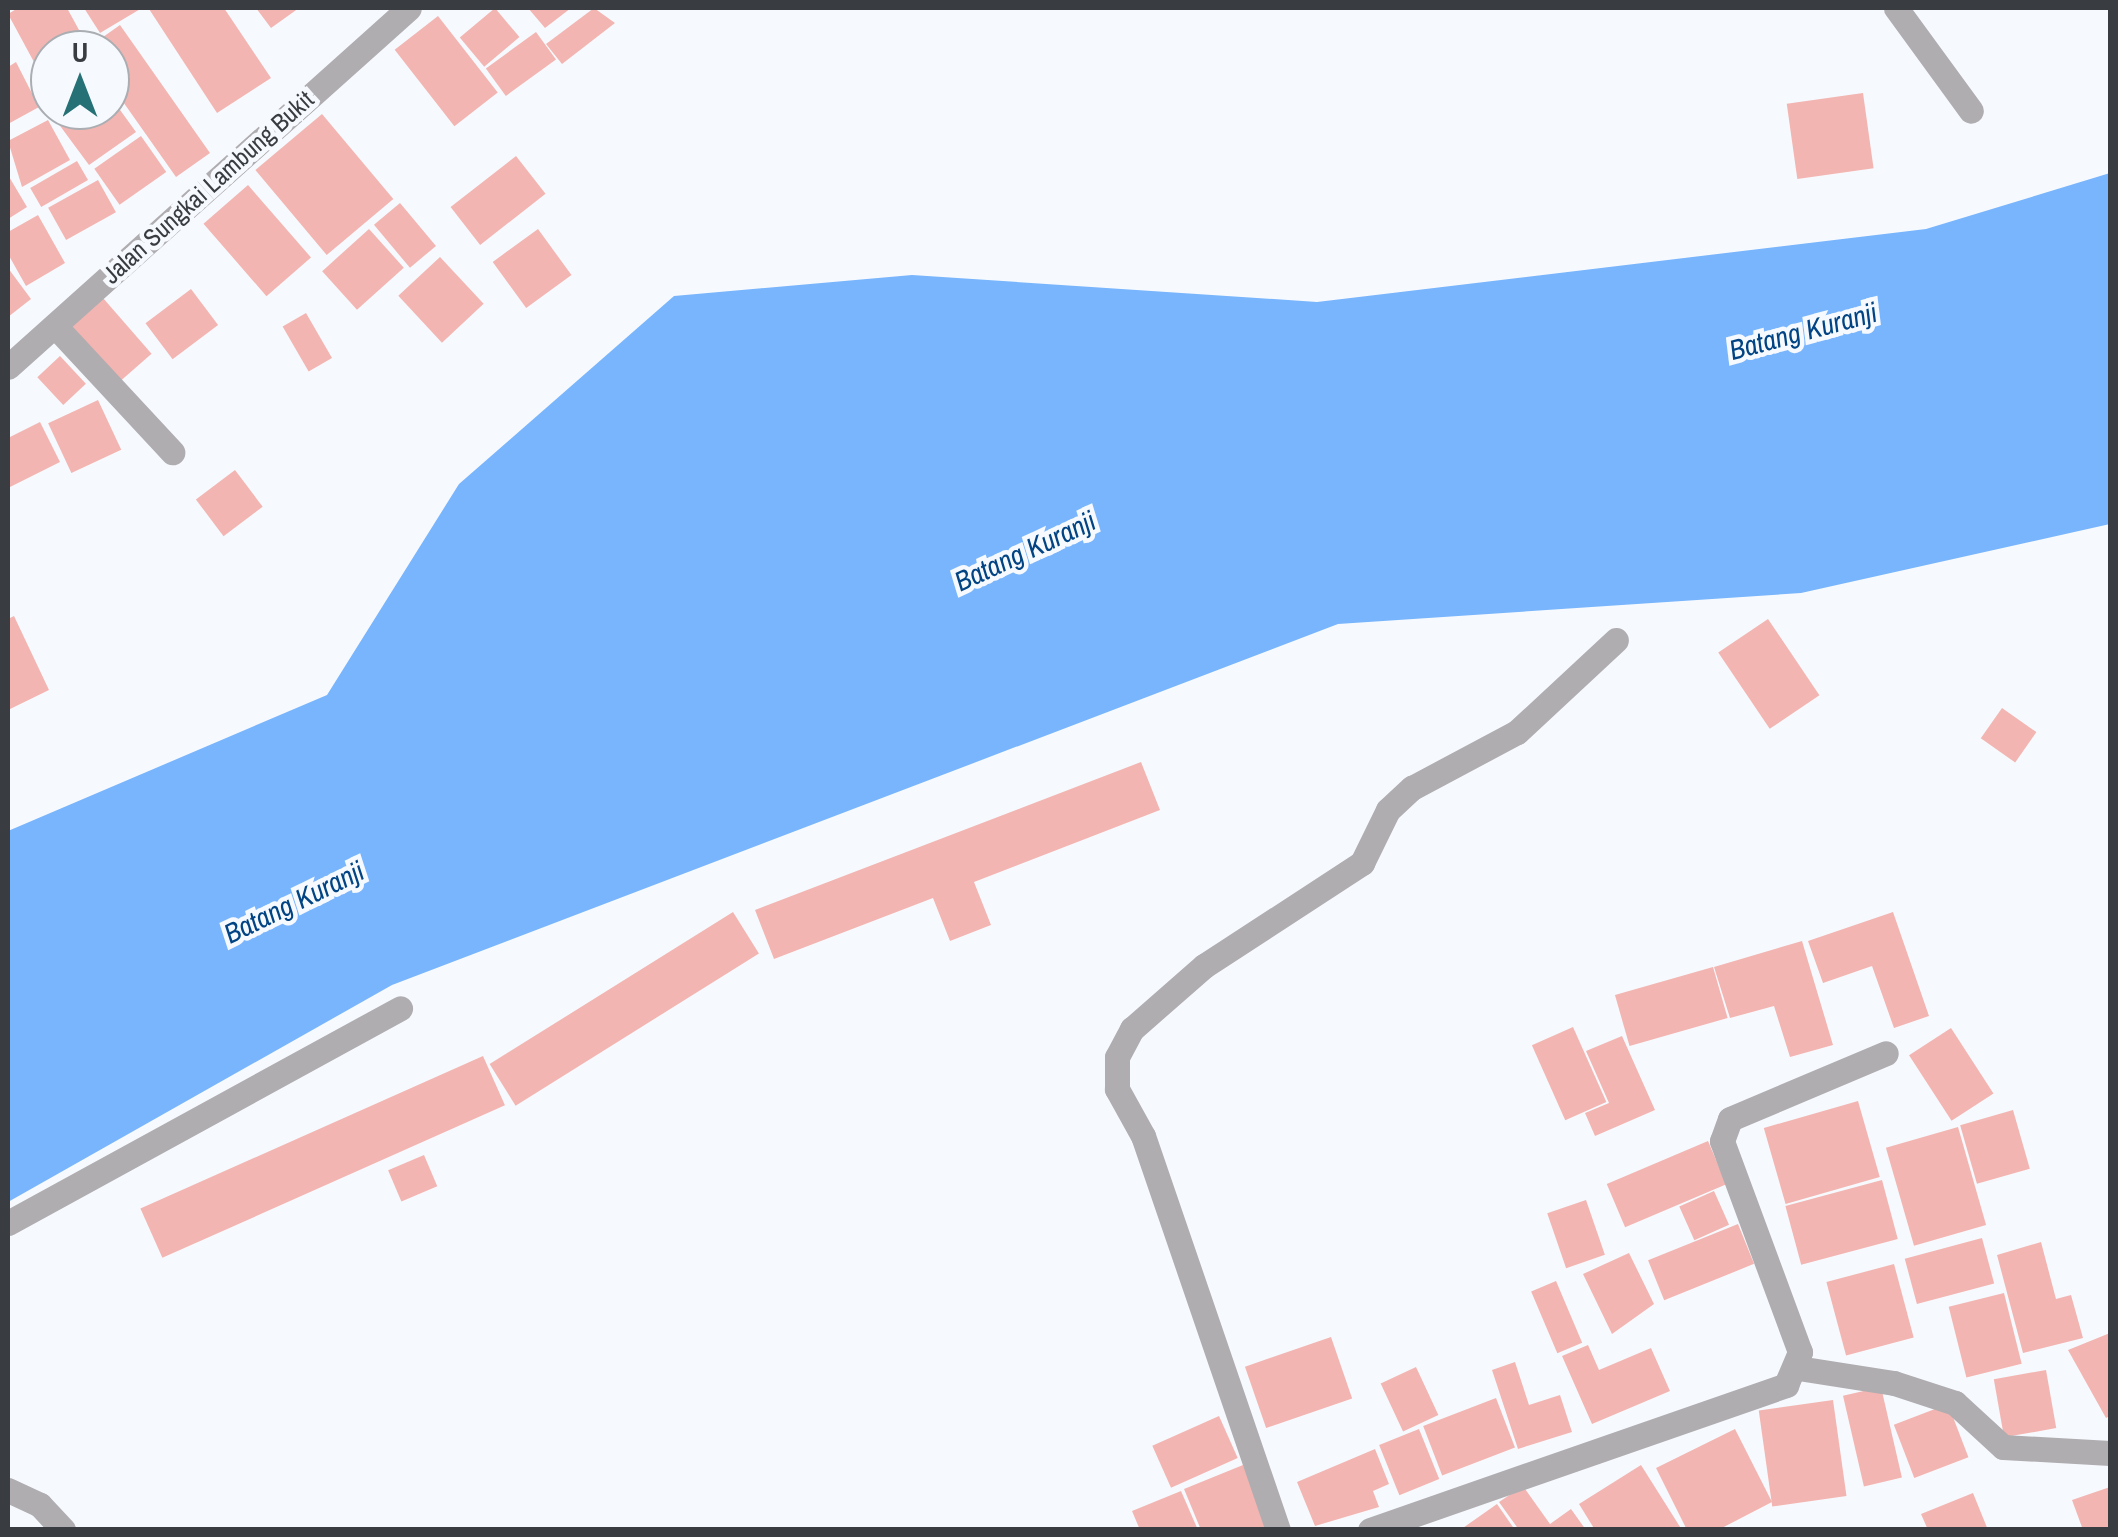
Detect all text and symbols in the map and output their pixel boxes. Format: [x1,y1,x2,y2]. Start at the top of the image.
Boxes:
north arrow [30,30,130,130]
text: U [72,33,88,71]
street label: Jalan Sungkai Lambung Bukit [96,84,320,290]
water label: Batang Kuranji [1725,295,1881,367]
water label: Batang Kuranji [949,504,1101,598]
water label: Batang Kuranji [218,854,370,950]

